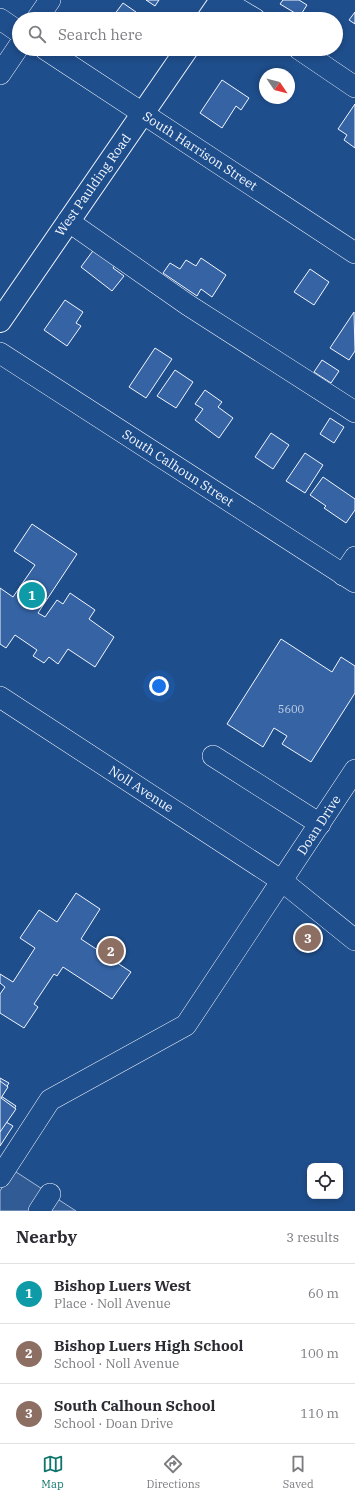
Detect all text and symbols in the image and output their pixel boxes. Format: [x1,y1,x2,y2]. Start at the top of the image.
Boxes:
search box [12,12,343,56]
icon: search [26,23,48,45]
text: Search here [58,25,143,44]
north arrow [259,68,295,104]
street label: South Harrison Street [140,108,261,195]
street label: West Paulding Road [51,130,135,239]
street label: South Calhoun Street [119,426,237,511]
pin: 1 [19,580,45,610]
your location [149,676,169,696]
house number: 5600 [278,702,305,716]
street label: Noll Avenue [105,762,177,816]
street label: Doan Drive [293,792,345,858]
pin: 3 [295,923,321,953]
pin: 2 [98,936,124,966]
map controls [307,1163,343,1199]
button: locate [307,1163,343,1199]
text: Nearby [16,1226,77,1248]
text: 3 results [286,1229,339,1246]
text: Bishop Luers West [54,1276,191,1295]
text: 1 [25,1285,33,1302]
text: 60 m [308,1285,339,1302]
text: Place · Noll Avenue [54,1295,171,1312]
text: Bishop Luers High School [54,1336,243,1355]
text: 2 [25,1345,33,1362]
text: 100 m [300,1345,339,1362]
text: School · Noll Avenue [54,1355,179,1372]
text: South Calhoun School [54,1396,215,1415]
text: 3 [25,1405,33,1422]
text: 110 m [300,1405,339,1422]
text: School · Doan Drive [54,1415,173,1432]
tab: Map [41,1453,64,1491]
tab: Directions [146,1453,200,1491]
tab: Saved [283,1453,314,1491]

